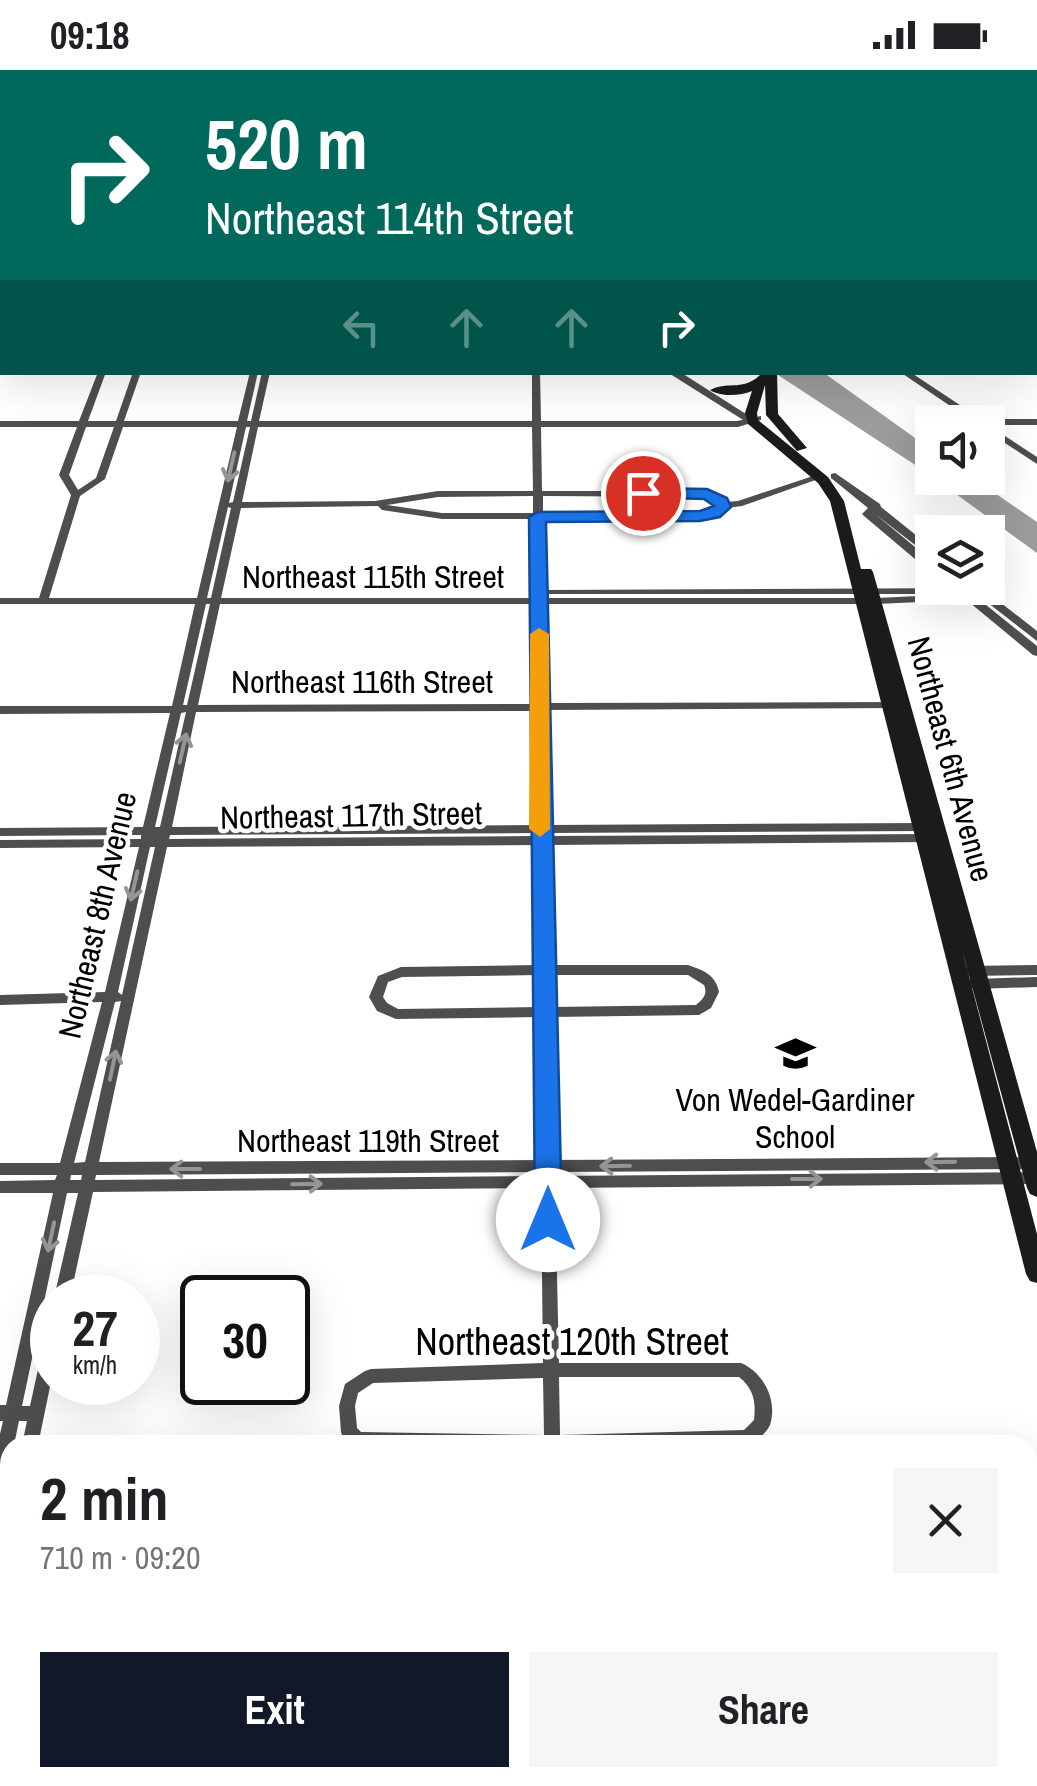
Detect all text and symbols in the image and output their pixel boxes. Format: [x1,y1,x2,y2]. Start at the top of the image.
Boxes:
text: 09:18 [50,10,130,61]
text: 520 m [205,97,368,191]
icon: right [40,110,170,240]
text: Northeast 114th Street [205,187,574,248]
icon: left [334,300,389,355]
icon: ahead [439,300,494,355]
icon: ahead [544,300,599,355]
icon: right [649,300,704,355]
map controls [915,405,1005,605]
button: sound [915,405,1005,495]
one-way arrow [221,450,240,482]
pin [601,451,686,536]
icon: arrive [616,466,671,521]
button: layers [915,515,1005,605]
street label: Northeast 115th Street [242,555,504,598]
street label: Northeast 6th Avenue [898,632,1004,886]
street label: Northeast 116th Street [231,660,493,703]
one-way arrow [175,733,193,765]
street label: Northeast 8th Avenue [48,787,146,1043]
street label: Northeast 117th Street [220,791,482,839]
one-way arrow [124,869,143,901]
school or university icon: Von Wedel-Gardiner School [774,1033,816,1075]
one-way arrow [105,1050,123,1082]
place label: Von Wedel-Gardiner School [676,1078,915,1158]
street label: Northeast 119th Street [237,1119,499,1162]
one-way arrow [924,1152,956,1172]
one-way arrow [599,1156,631,1175]
one-way arrow [169,1160,202,1178]
position arrow [496,1168,600,1272]
one-way arrow [790,1170,823,1188]
one-way arrow [290,1174,323,1194]
one-way arrow [41,1220,60,1252]
speed limit sign: 30 [180,1275,310,1405]
text: 27 [72,1294,118,1362]
street label: Northeast 120th Street [415,1316,729,1367]
text: km/h [73,1348,117,1382]
text: 2 min [40,1458,169,1539]
button: close [893,1468,998,1573]
text: 710 m · 09:20 [40,1536,200,1579]
button: Exit [40,1652,509,1767]
button: Share [529,1652,998,1767]

